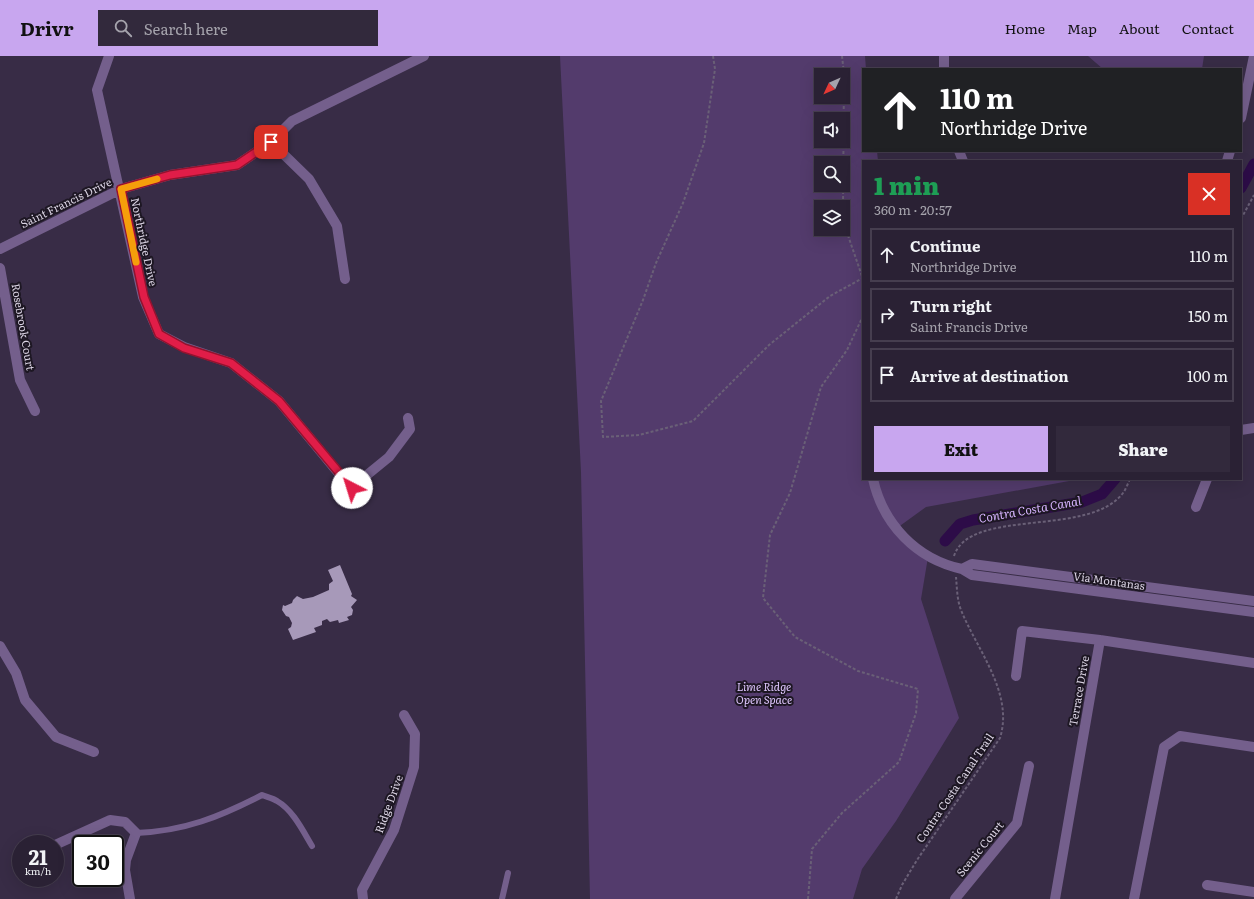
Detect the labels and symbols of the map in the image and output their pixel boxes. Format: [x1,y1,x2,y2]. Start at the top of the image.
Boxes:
north arrow [814,68,850,104]
pin [254,125,288,159]
street label: Saint Francis Drive [17,173,114,231]
street label: Northridge Drive [128,196,162,288]
street label: Rosebrook Court [8,282,40,372]
position arrow [331,467,373,509]
water label: Contra Costa Canal [977,491,1083,527]
street label: Via Montanas [1072,567,1146,593]
street label: Terrace Drive [1064,654,1092,727]
park label: Lime Ridge Open Space [736,678,792,707]
street label: Contra Costa Canal Trail [912,729,997,845]
street label: Ridge Drive [370,772,406,835]
street label: Scenic Court [952,817,1007,879]
speed limit sign: 30 [72,835,124,887]

